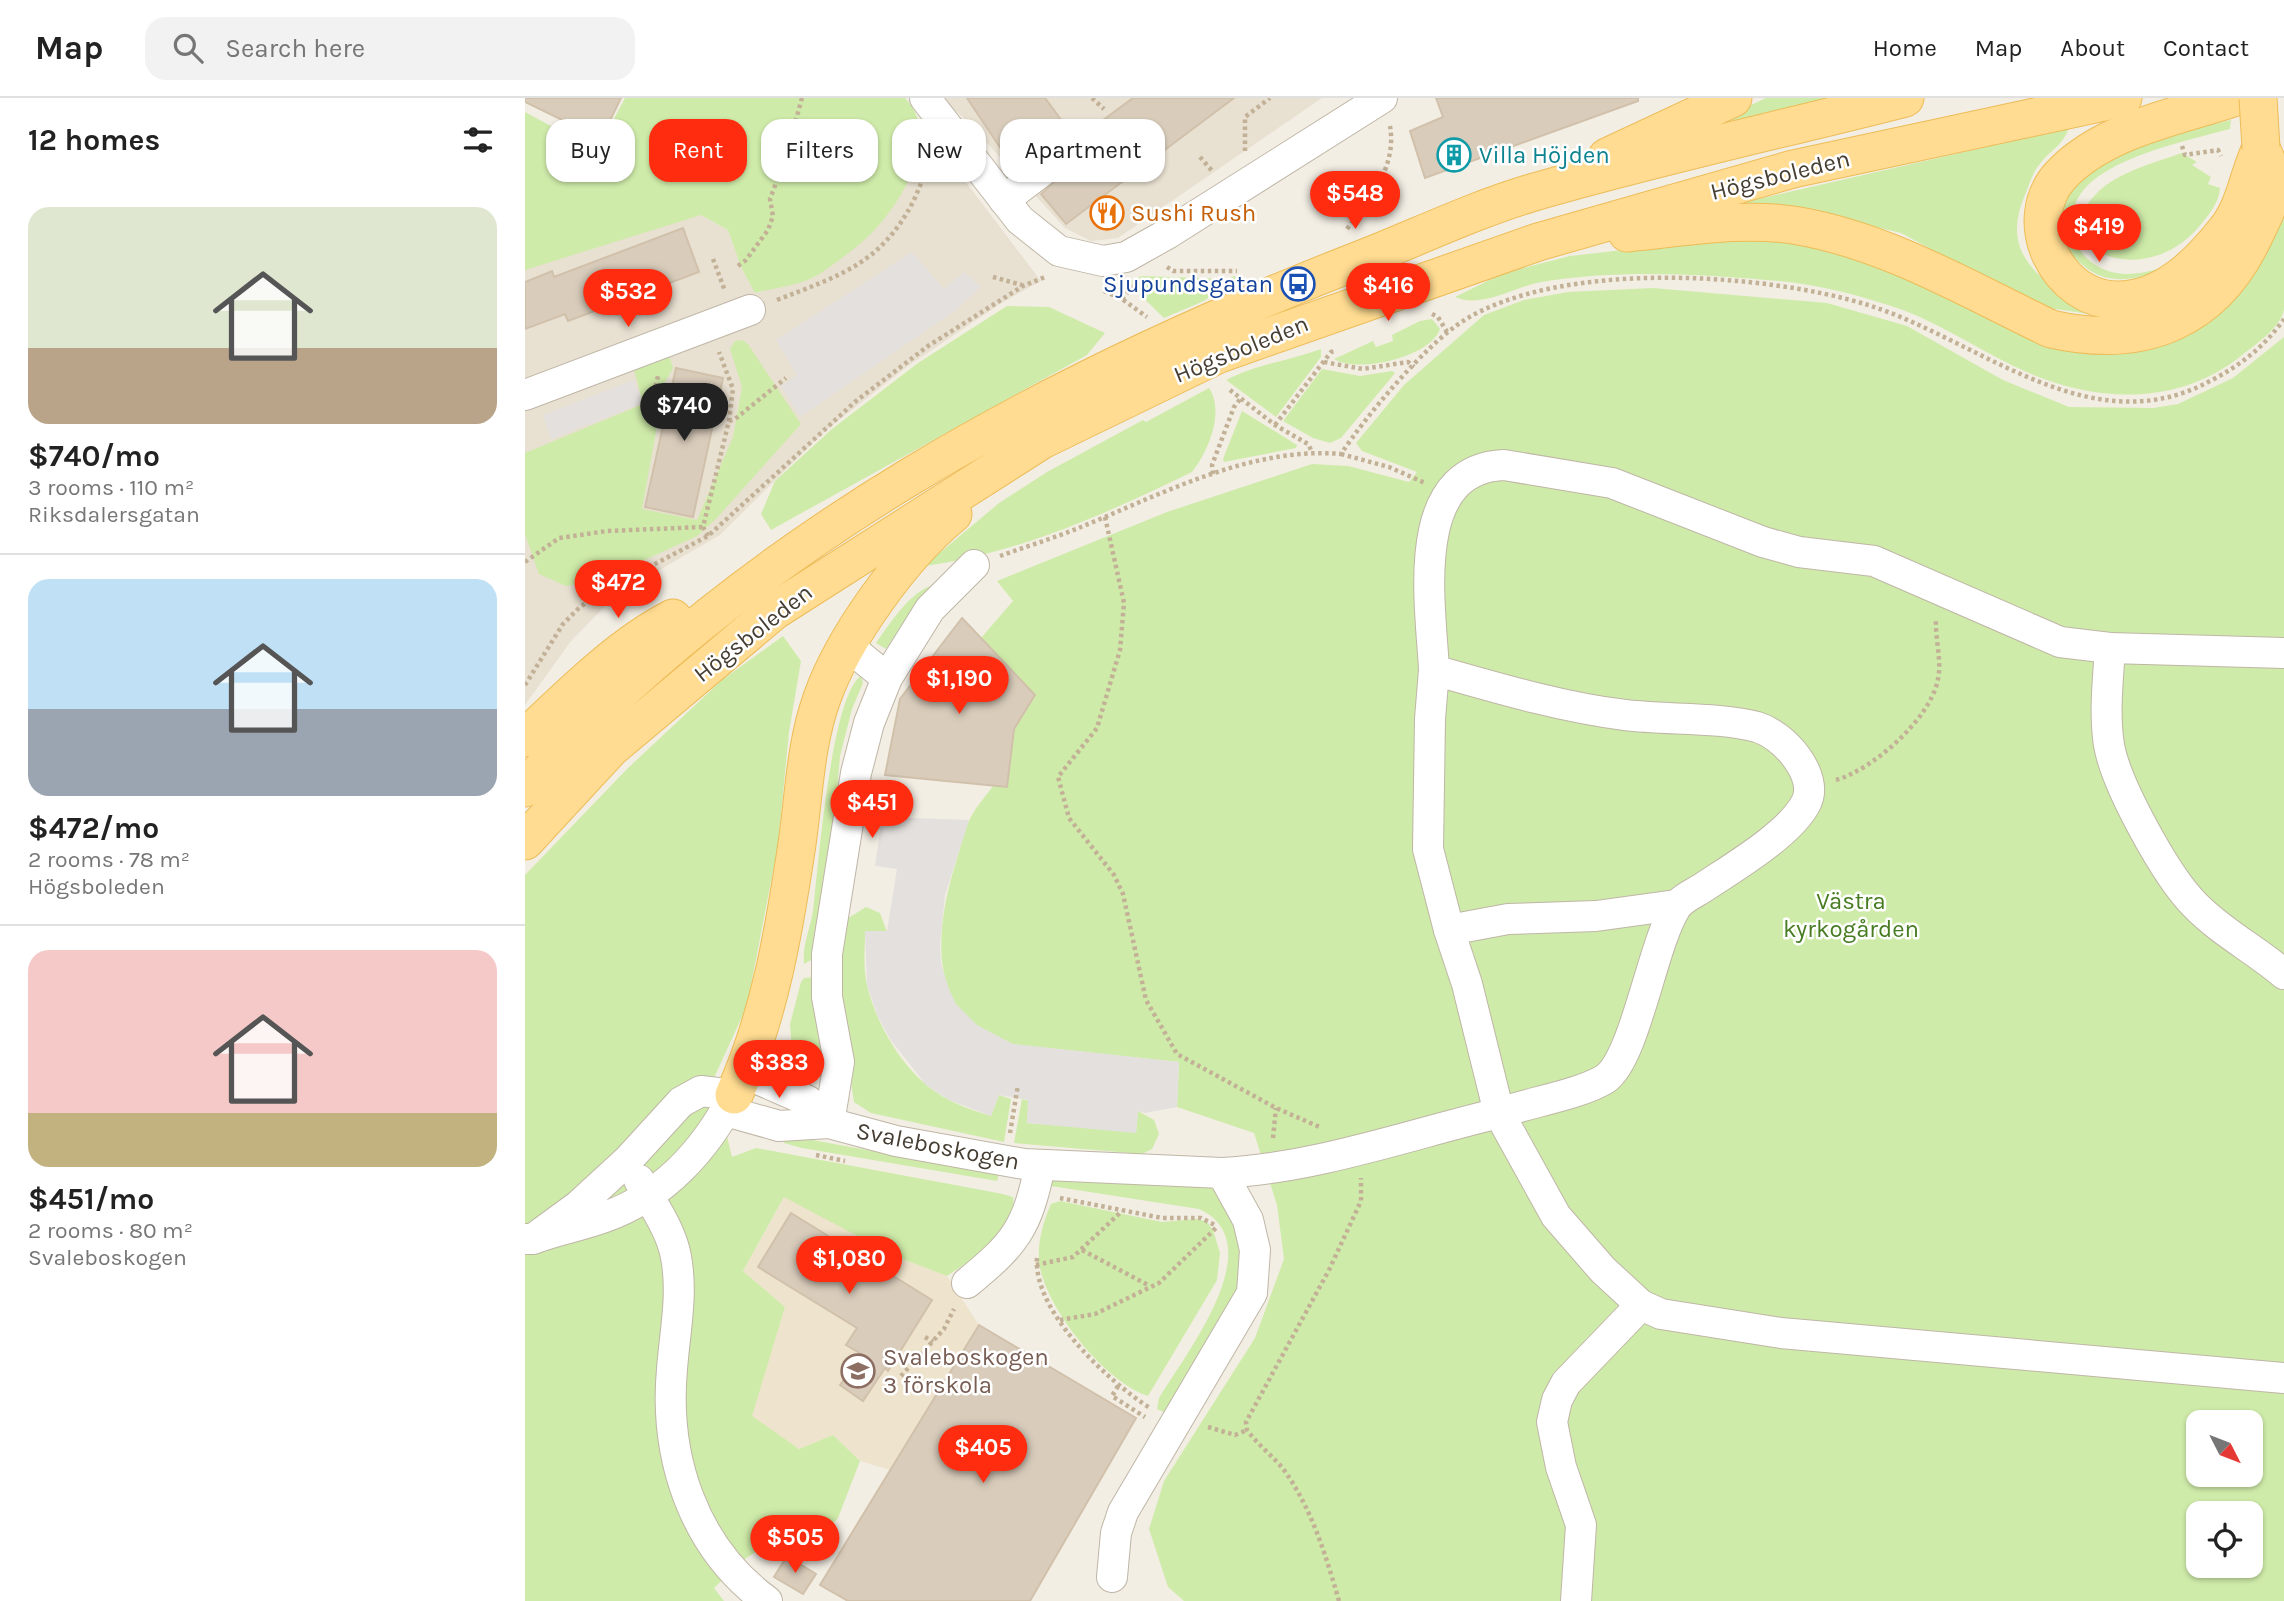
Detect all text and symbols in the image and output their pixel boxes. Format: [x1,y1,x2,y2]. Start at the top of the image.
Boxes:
search box [145,17,635,80]
text: Map [35,29,103,67]
icon: search [169,29,207,67]
text: Search here [225,33,365,64]
text: Home [1873,34,1937,62]
text: Map [1975,34,2022,62]
text: About [2060,34,2125,62]
text: Contact [2163,34,2249,62]
chip: Buy [546,119,635,182]
chip: Rent [649,119,747,182]
chip: Filters [761,119,878,182]
chip: New [892,119,986,182]
chip: Apartment [1000,119,1165,182]
icon: filters [459,121,497,159]
text: 12 homes [28,122,160,158]
building icon: Villa Höjden [1435,136,1473,174]
place label: Villa Höjden [1479,141,1610,169]
street label: Högsboleden [1707,144,1853,206]
pin: $548 [1314,172,1396,231]
text: $548 [1326,180,1384,207]
restaurant icon: Sushi Rush [1088,194,1126,232]
place label: Sushi Rush [1131,199,1256,227]
pin: $419 [2058,204,2140,264]
text: $419 [2073,213,2125,240]
icon: home [200,253,326,379]
pin: $416 [1347,264,1429,323]
bus stop icon: Sjupundsgatan [1279,265,1317,303]
pin: $532 [587,270,669,329]
place label: Sjupundsgatan [1103,270,1273,298]
text: $416 [1362,272,1414,299]
text: $532 [599,278,657,305]
street label: Högsboleden [1170,309,1312,389]
pin: $740 [643,384,725,443]
text: $740 [656,392,712,419]
text: $740/mo [28,438,160,474]
text: 3 rooms · 110 m² [28,474,194,501]
text: Riksdalersgatan [28,501,200,528]
pin: $472 [577,560,659,620]
text: $472 [591,569,645,596]
street label: Högsboleden [688,578,818,688]
icon: home [200,625,326,751]
pin: $1,190 [902,656,1016,716]
text: $1,190 [926,665,992,692]
pin: $451 [831,780,913,840]
text: $451 [846,789,898,816]
text: $472/mo [28,810,159,846]
text: 2 rooms · 78 m² [28,846,190,873]
text: Högsboleden [28,873,165,900]
park label: Västra kyrkogården [1783,887,1919,943]
icon: home [200,996,326,1122]
pin: $383 [738,1040,820,1100]
text: $383 [749,1049,809,1076]
street label: Svaleboskogen [854,1116,1022,1176]
text: $451/mo [28,1181,154,1217]
text: 2 rooms · 80 m² [28,1217,193,1244]
pin: $1,080 [792,1236,906,1296]
text: Svaleboskogen [28,1244,187,1271]
text: $1,080 [812,1245,886,1272]
place label: Svaleboskogen 3 förskola [883,1343,1049,1399]
school or university icon: Svaleboskogen 3 förskola [839,1352,877,1390]
north arrow [2186,1410,2263,1488]
map controls [2186,1410,2263,1578]
pin: $405 [942,1426,1024,1485]
text: $405 [954,1434,1012,1461]
button: locate [2186,1501,2263,1578]
pin: $505 [754,1516,836,1575]
text: $505 [766,1524,824,1551]

